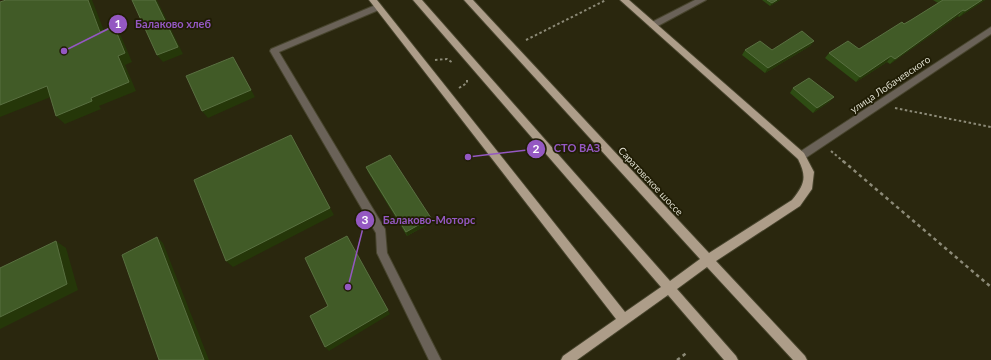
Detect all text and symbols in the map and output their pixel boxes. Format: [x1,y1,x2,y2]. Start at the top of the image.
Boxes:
callout: Балаково хлеб [108,13,219,36]
text: 1 [115,16,122,31]
text: Балаково хлеб [135,17,211,30]
street label: улица Лобачевского [848,53,933,115]
callout: СТО ВАЗ [526,137,608,160]
text: 2 [533,141,540,156]
text: СТО ВАЗ [554,141,600,154]
street label: Саратовское шоссе [616,144,686,218]
callout: Балаково-Моторс [355,208,483,231]
text: 3 [362,212,369,227]
text: Балаково-Моторс [383,213,476,226]

